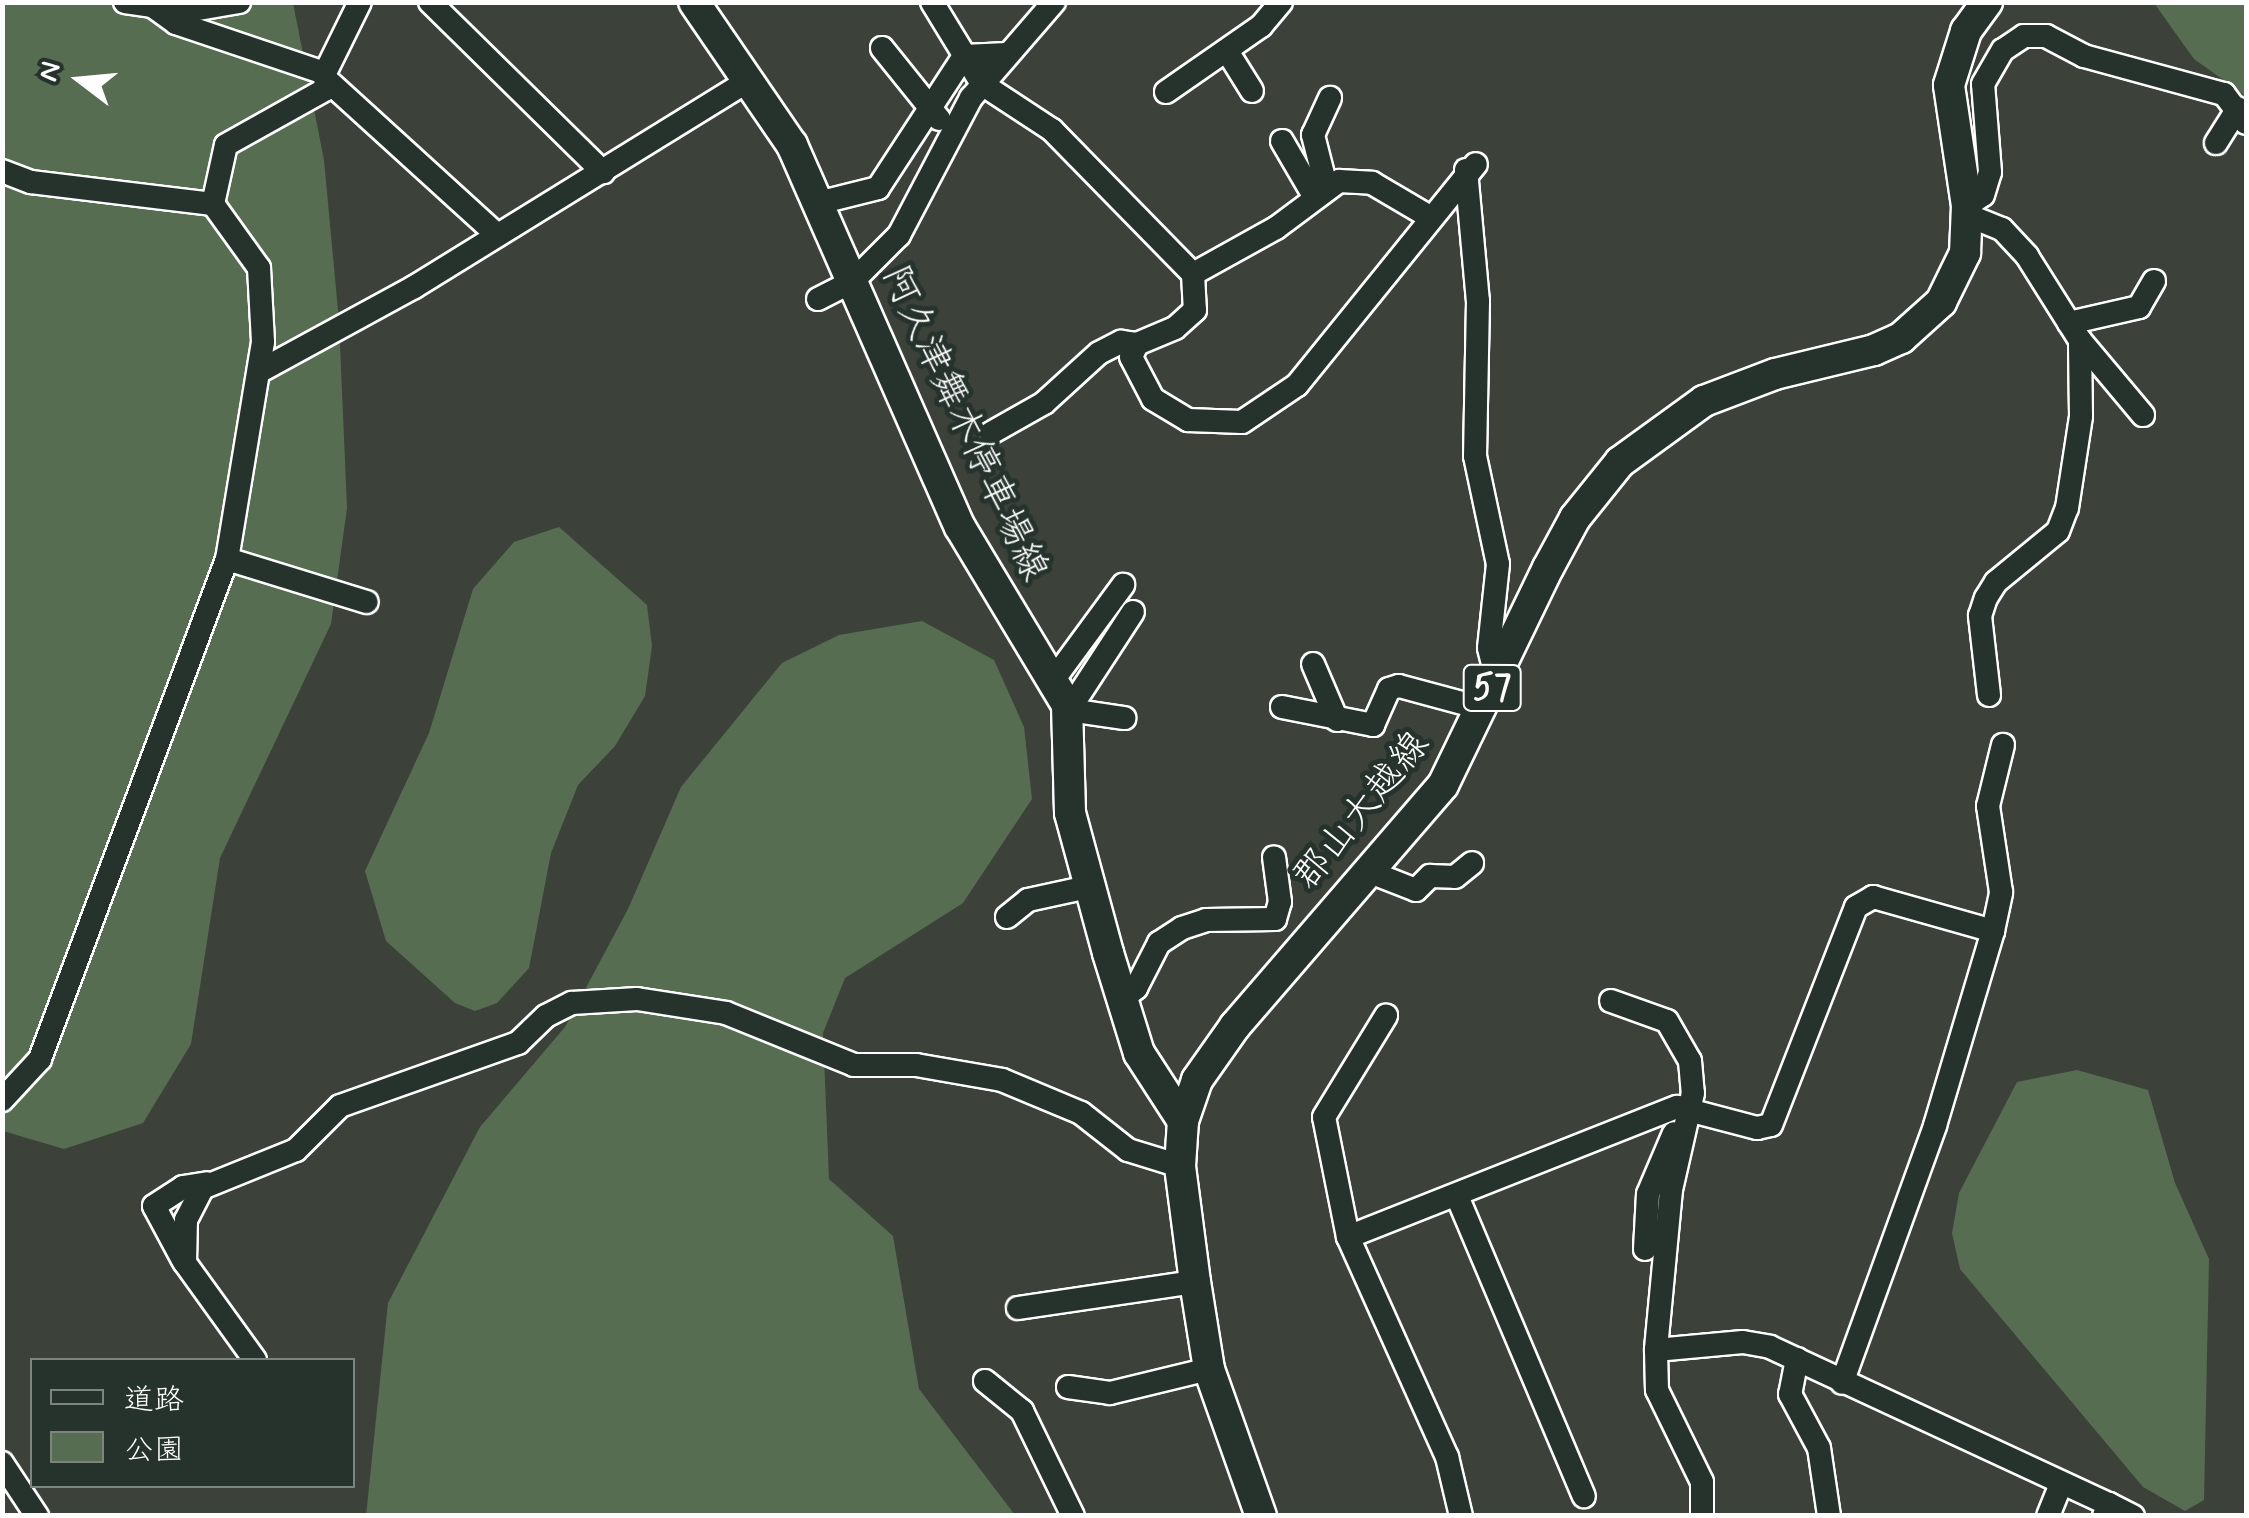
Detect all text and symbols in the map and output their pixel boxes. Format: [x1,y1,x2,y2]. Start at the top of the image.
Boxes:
north arrow [30,30,130,130]
text: N [30,58,71,86]
street label: 阿久津舞木停車場線 [871,259,1057,589]
road number: 57 [1462,658,1522,718]
street label: 郡山大越線 [1284,723,1440,899]
legend [30,1358,355,1488]
text: 道路 [124,1381,184,1420]
text: 公園 [124,1431,184,1470]

